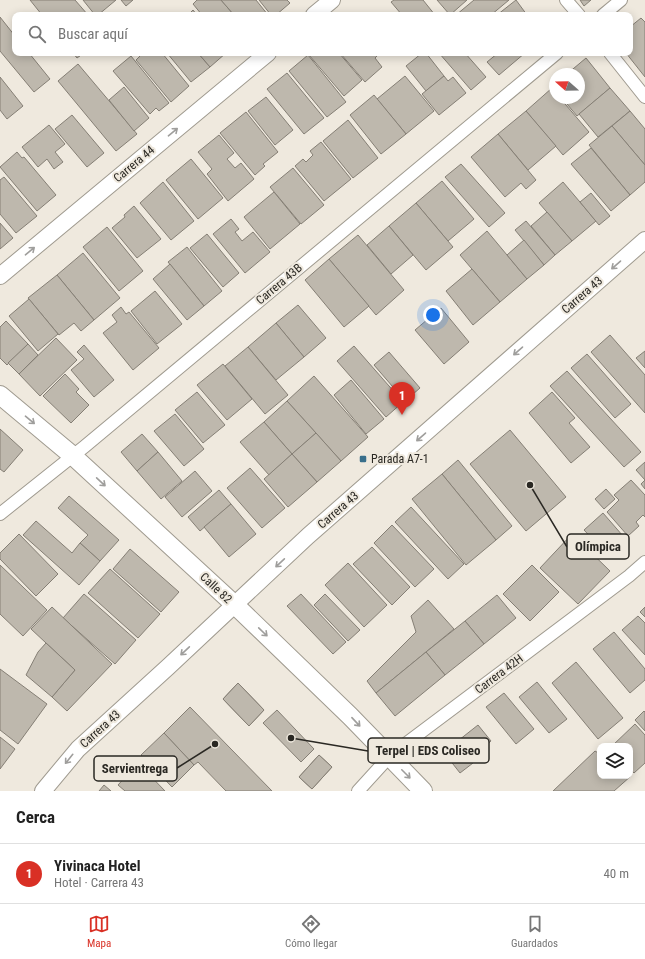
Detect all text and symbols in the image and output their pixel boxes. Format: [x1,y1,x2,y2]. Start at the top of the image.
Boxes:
search box [12,12,633,56]
icon: search [26,23,48,45]
text: Buscar aquí [58,25,128,43]
north arrow [549,68,585,104]
one-way arrow [168,127,178,136]
street label: Carrera 44 [111,143,157,185]
one-way arrow [25,246,35,255]
street label: Carrera 43B [253,261,305,307]
one-way arrow [610,261,621,270]
street label: Carrera 43 [559,274,605,316]
your location [423,305,443,325]
one-way arrow [513,347,523,356]
pin: 1 [389,382,415,415]
one-way arrow [25,415,35,424]
one-way arrow [415,433,426,442]
place label: Parada A7-1 [371,452,429,466]
marker: Parada A7-1 [358,454,368,464]
one-way arrow [96,477,106,486]
street label: Carrera 43 [315,489,361,531]
callout: Olímpica [567,534,629,559]
text: Olímpica [575,539,621,554]
one-way arrow [275,558,285,568]
street label: Calle 82 [197,570,235,606]
one-way arrow [258,627,268,637]
one-way arrow [179,647,190,656]
street label: Carrera 42H [472,651,526,697]
street label: Carrera 43 [77,707,123,751]
one-way arrow [352,717,361,727]
callout: Terpel | EDS Coliseo [368,738,489,763]
text: Terpel | EDS Coliseo [376,743,481,758]
map controls [597,743,633,779]
button: layers [597,743,633,779]
one-way arrow [65,754,74,765]
callout: Servientrega [94,756,177,781]
text: Servientrega [102,761,168,776]
one-way arrow [401,769,411,779]
text: Cerca [16,807,55,827]
text: Yivinaca Hotel [54,857,141,875]
text: 1 [26,866,32,881]
text: 40 m [603,866,629,881]
text: Hotel · Carrera 43 [54,875,144,890]
tab: Mapa [87,913,111,950]
tab: Cómo llegar [285,913,337,950]
tab: Guardados [511,913,558,950]

